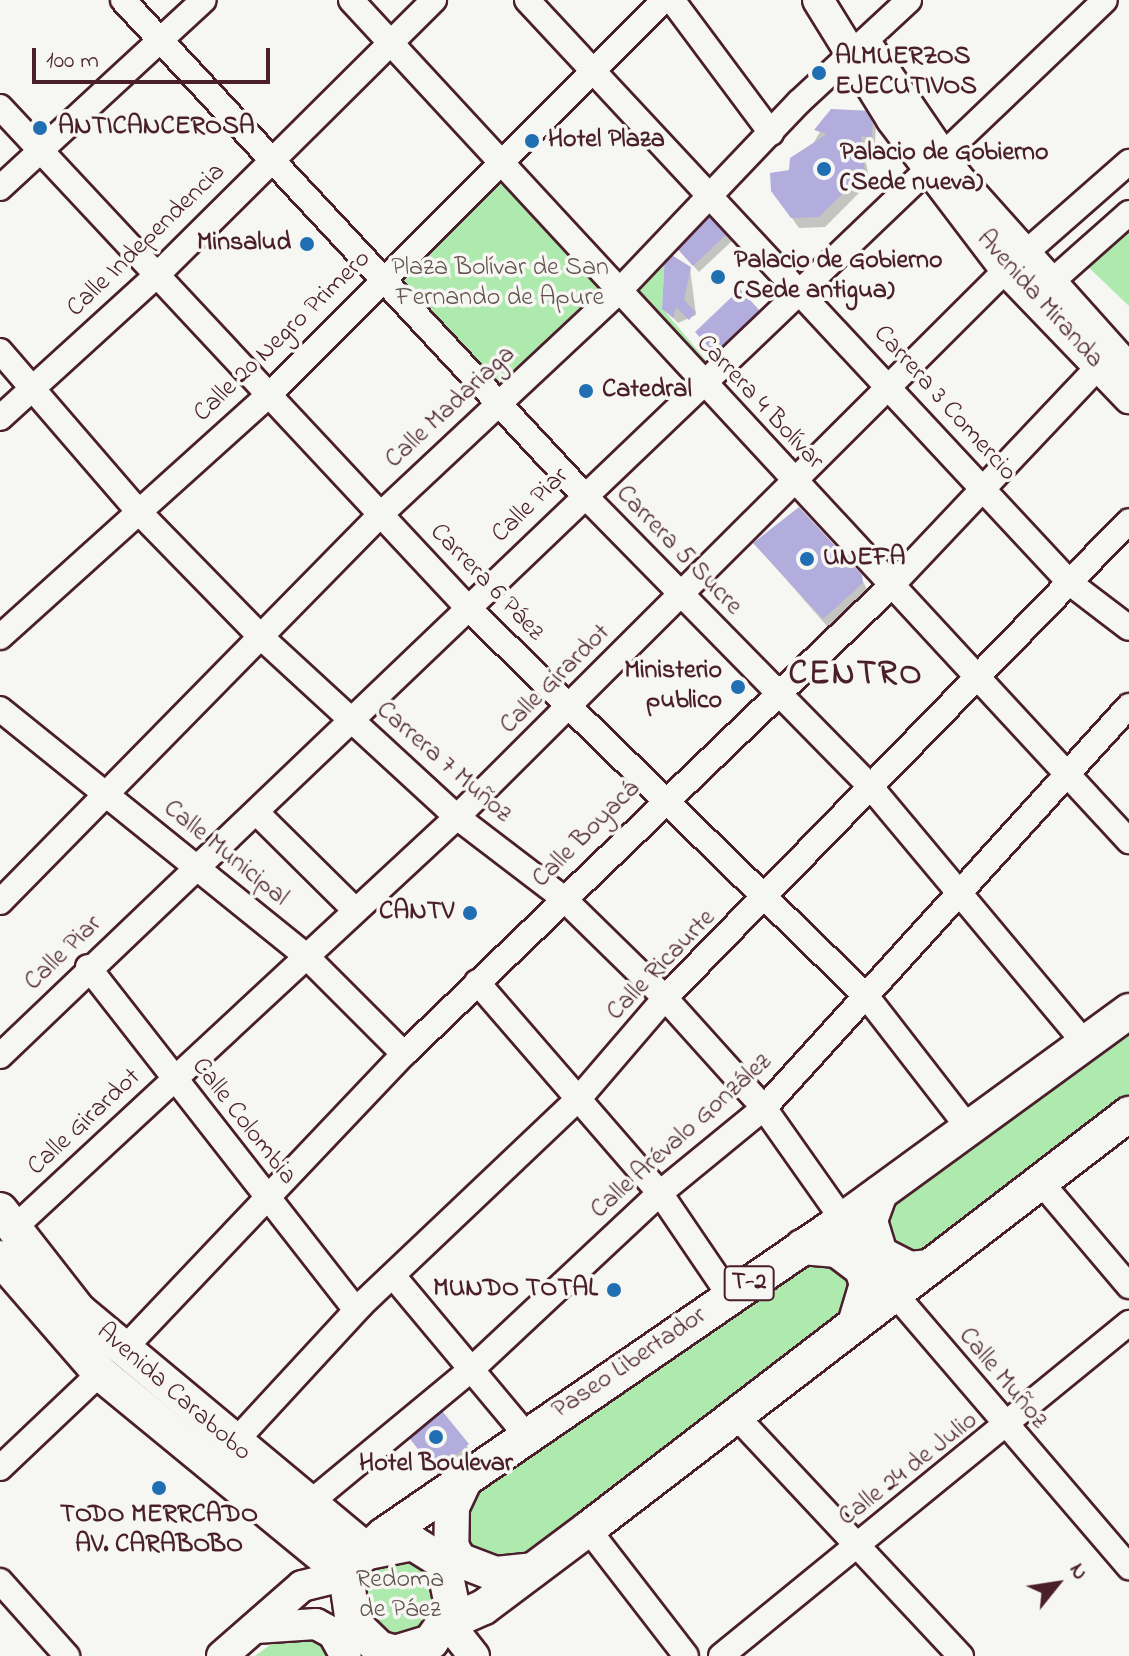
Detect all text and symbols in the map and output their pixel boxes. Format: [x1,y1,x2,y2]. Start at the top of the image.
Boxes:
scale bar [36,32,274,82]
place label: ALMUERZOS EJECUTIVOS [835,42,977,104]
text: 100 m [46,44,99,79]
marker: ALMUERZOS EJECUTIVOS [810,64,828,82]
place label: ANTICANCEROSA [58,112,255,144]
marker: ANTICANCEROSA [29,117,51,139]
place label: Hotel Plaza [548,125,665,157]
marker: Hotel Plaza [523,132,541,150]
place label: Palacio de Gobierno (Sede nueva) [840,138,1048,200]
street label: Calle Independencia [61,157,233,325]
marker: Palacio de Gobierno (Sede nueva) [815,160,833,178]
street label: Avenida Miranda [969,224,1109,376]
place label: Minsalud [197,228,291,260]
marker: Minsalud [298,235,316,253]
street label: Calle 20 Negro Primero [188,244,378,430]
place label: Palacio de Gobierno (Sede antigua) [734,246,942,308]
park label: Plaza Bolívar de San Fernando de Apure [391,253,609,314]
marker: Palacio de Gobierno (Sede antigua) [709,268,727,286]
street label: Carrera 3 Comercio [866,319,1022,489]
street label: Carrera 4 Bolívar [688,329,830,477]
street label: Calle Madariaga [380,340,522,476]
place label: Catedral [602,375,692,407]
marker: Catedral [577,382,595,400]
street label: Calle Piar [486,462,576,550]
street label: Carrera 5 Sucre [608,479,748,623]
street label: Carrera 6 Páez [422,518,550,648]
place label: UNEFA [823,543,906,575]
marker: UNEFA [798,550,816,568]
street label: Calle Girardot [494,618,618,742]
place label: Ministerio publico [624,656,722,718]
district label: CENTRO [788,656,924,696]
marker: Ministerio publico [729,678,747,696]
street label: Carrera 7 Muñoz [369,696,517,830]
street label: Calle Boyacá [527,775,647,895]
street label: Calle Municipal [156,794,294,914]
place label: CANTV [379,897,454,929]
marker: CANTV [461,904,479,922]
street label: Calle Ricaurte [601,904,723,1028]
street label: Calle Piar [19,910,109,998]
street label: Calle Arévalo González [585,1047,779,1227]
street label: Calle Colombia [184,1052,302,1192]
street label: Calle Girardot [22,1063,148,1183]
road number: T-2 [723,1263,775,1303]
place label: MUNDO TOTAL [433,1274,598,1306]
marker: MUNDO TOTAL [605,1281,623,1299]
street label: Paseo Libertador [547,1301,713,1427]
street label: Avenida Carabobo [89,1317,257,1469]
street label: Calle Muñoz [951,1322,1053,1436]
street label: Calle 24 de Julio [833,1406,985,1534]
marker: Hotel Boulevar [427,1428,445,1446]
place label: Hotel Boulevar [359,1449,513,1481]
marker: TODO MERRCADO AV. CARABOBO [150,1479,168,1497]
place label: TODO MERRCADO AV. CARABOBO [60,1500,258,1562]
north arrow [1017,1544,1097,1624]
text: N [1060,1558,1095,1586]
park label: Redoma de Páez [356,1565,444,1626]

